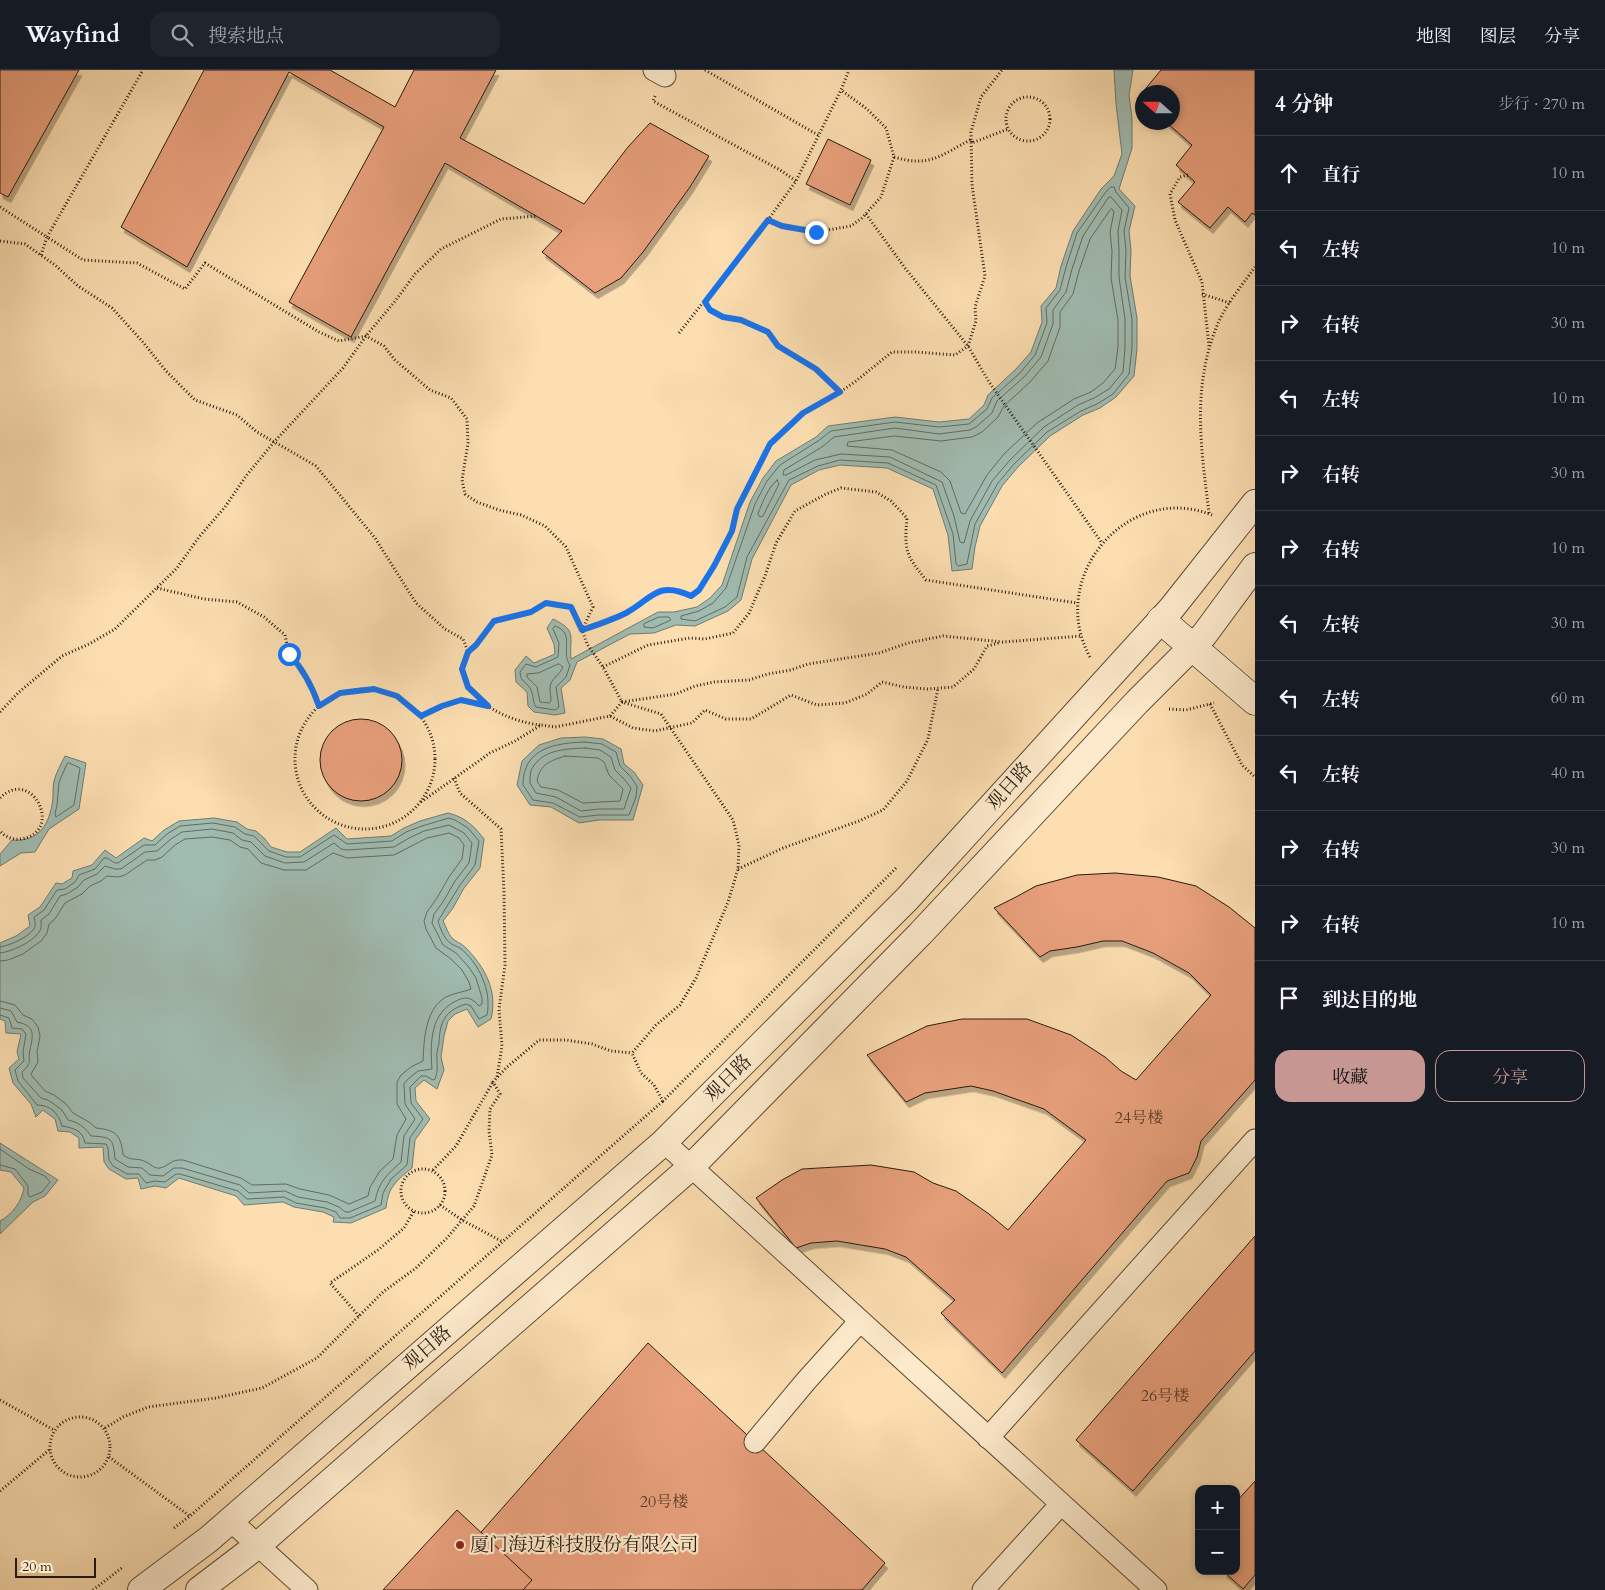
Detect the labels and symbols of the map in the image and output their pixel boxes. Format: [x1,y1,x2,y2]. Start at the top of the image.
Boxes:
north arrow [1135,85,1180,130]
route end [805,221,828,244]
route start [278,643,301,666]
street label: 观日路 [980,756,1038,816]
street label: 观日路 [699,1049,757,1107]
house number: 24号楼 [1115,1107,1163,1129]
street label: 观日路 [397,1319,457,1377]
house number: 26号楼 [1141,1385,1189,1407]
house number: 20号楼 [640,1491,688,1513]
place label: 厦门海迈科技股份有限公司 [470,1532,698,1558]
marker: 厦门海迈科技股份有限公司 [454,1539,466,1551]
scale bar [15,1555,96,1578]

